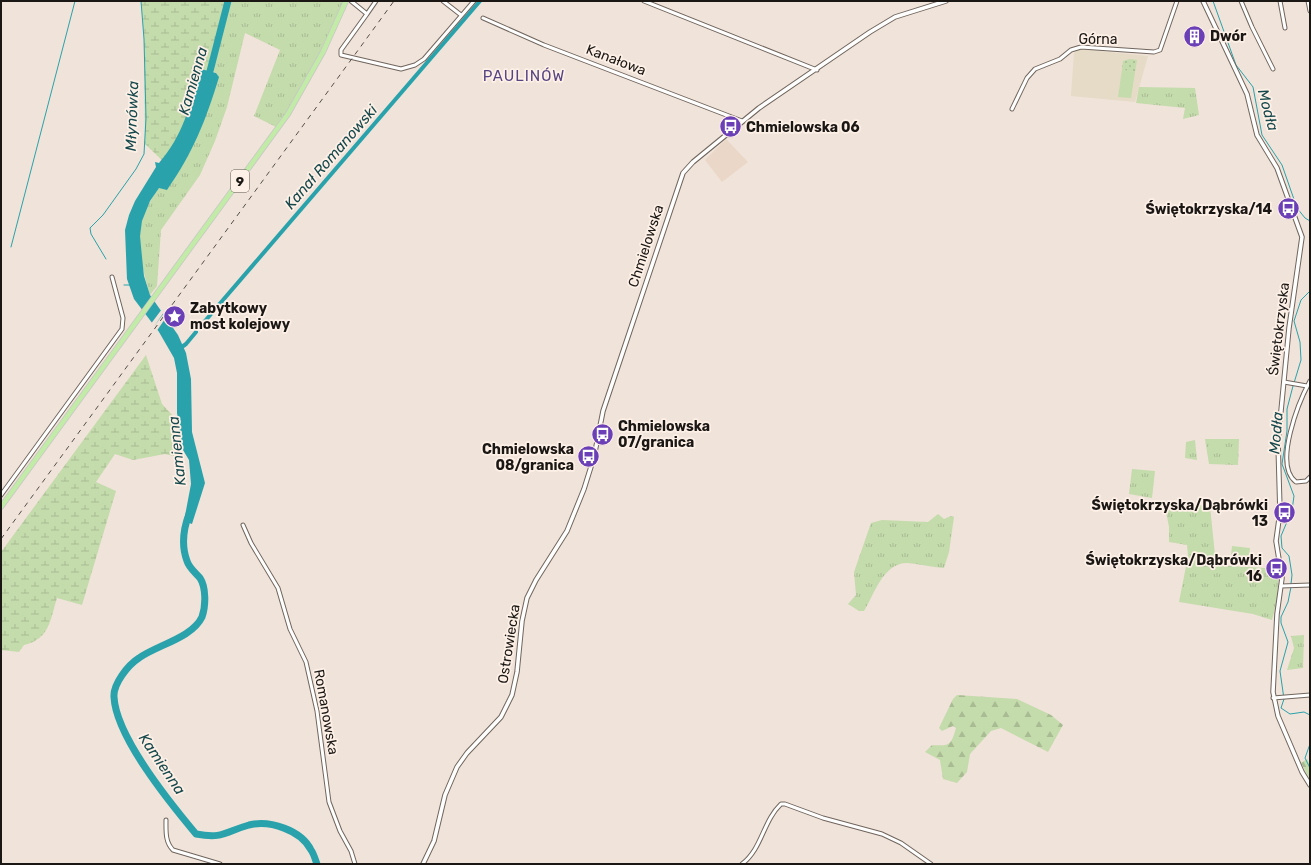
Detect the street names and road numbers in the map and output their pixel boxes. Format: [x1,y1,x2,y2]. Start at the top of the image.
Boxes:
street label: Górna [1078,31,1118,48]
street label: Kanałowa [584,41,648,79]
road number: 9 [231,170,249,192]
street label: Chmielowska [625,203,667,289]
street label: Świętokrzyska [1264,281,1293,377]
street label: Ostrowiecka [494,603,524,685]
street label: Romanowska [310,668,342,756]

